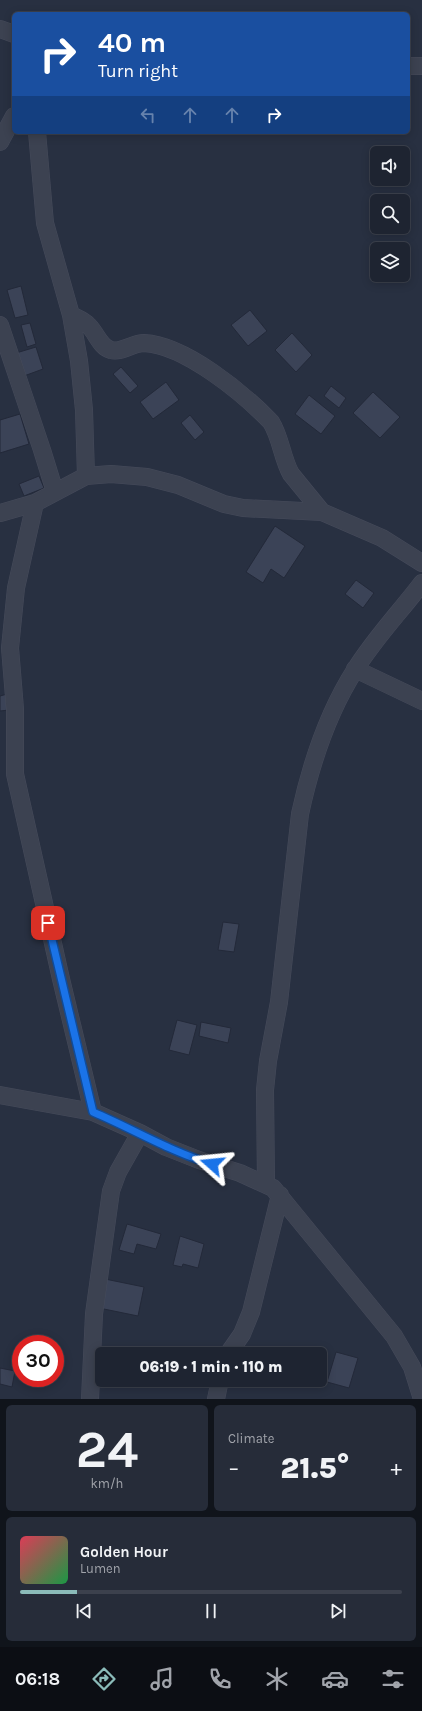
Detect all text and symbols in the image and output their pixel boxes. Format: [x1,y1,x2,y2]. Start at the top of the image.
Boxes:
text: 40 m [98,26,166,59]
icon: right [32,28,84,80]
text: Turn right [98,60,178,82]
icon: left [137,104,159,126]
icon: ahead [179,104,201,126]
icon: ahead [221,104,243,126]
icon: right [263,104,285,126]
map controls [370,146,410,282]
button: sound [370,146,410,186]
button: search [370,194,410,234]
button: layers [370,242,410,282]
pin [31,906,65,940]
icon: arrive [37,912,59,934]
position arrow [191,1143,233,1185]
speed limit sign: 30 [12,1335,64,1387]
text: 06:19 · 1 min · 110 m [140,1358,282,1376]
text: 24 [76,1419,138,1480]
text: Climate [228,1431,274,1446]
text: 21.5° [280,1450,350,1486]
text: − [228,1455,240,1481]
text: + [390,1455,402,1481]
text: km/h [91,1476,123,1491]
text: Golden Hour [80,1543,168,1561]
text: Lumen [80,1561,121,1576]
icon: previous [73,1600,95,1622]
icon: pause [200,1600,222,1622]
icon: next [327,1600,349,1622]
icon: directions [90,1665,118,1693]
icon: music [148,1665,176,1693]
icon: phone [206,1665,234,1693]
icon: climate [263,1665,291,1693]
icon: car [321,1665,349,1693]
icon: filters [379,1665,407,1693]
text: 06:18 [15,1668,60,1690]

